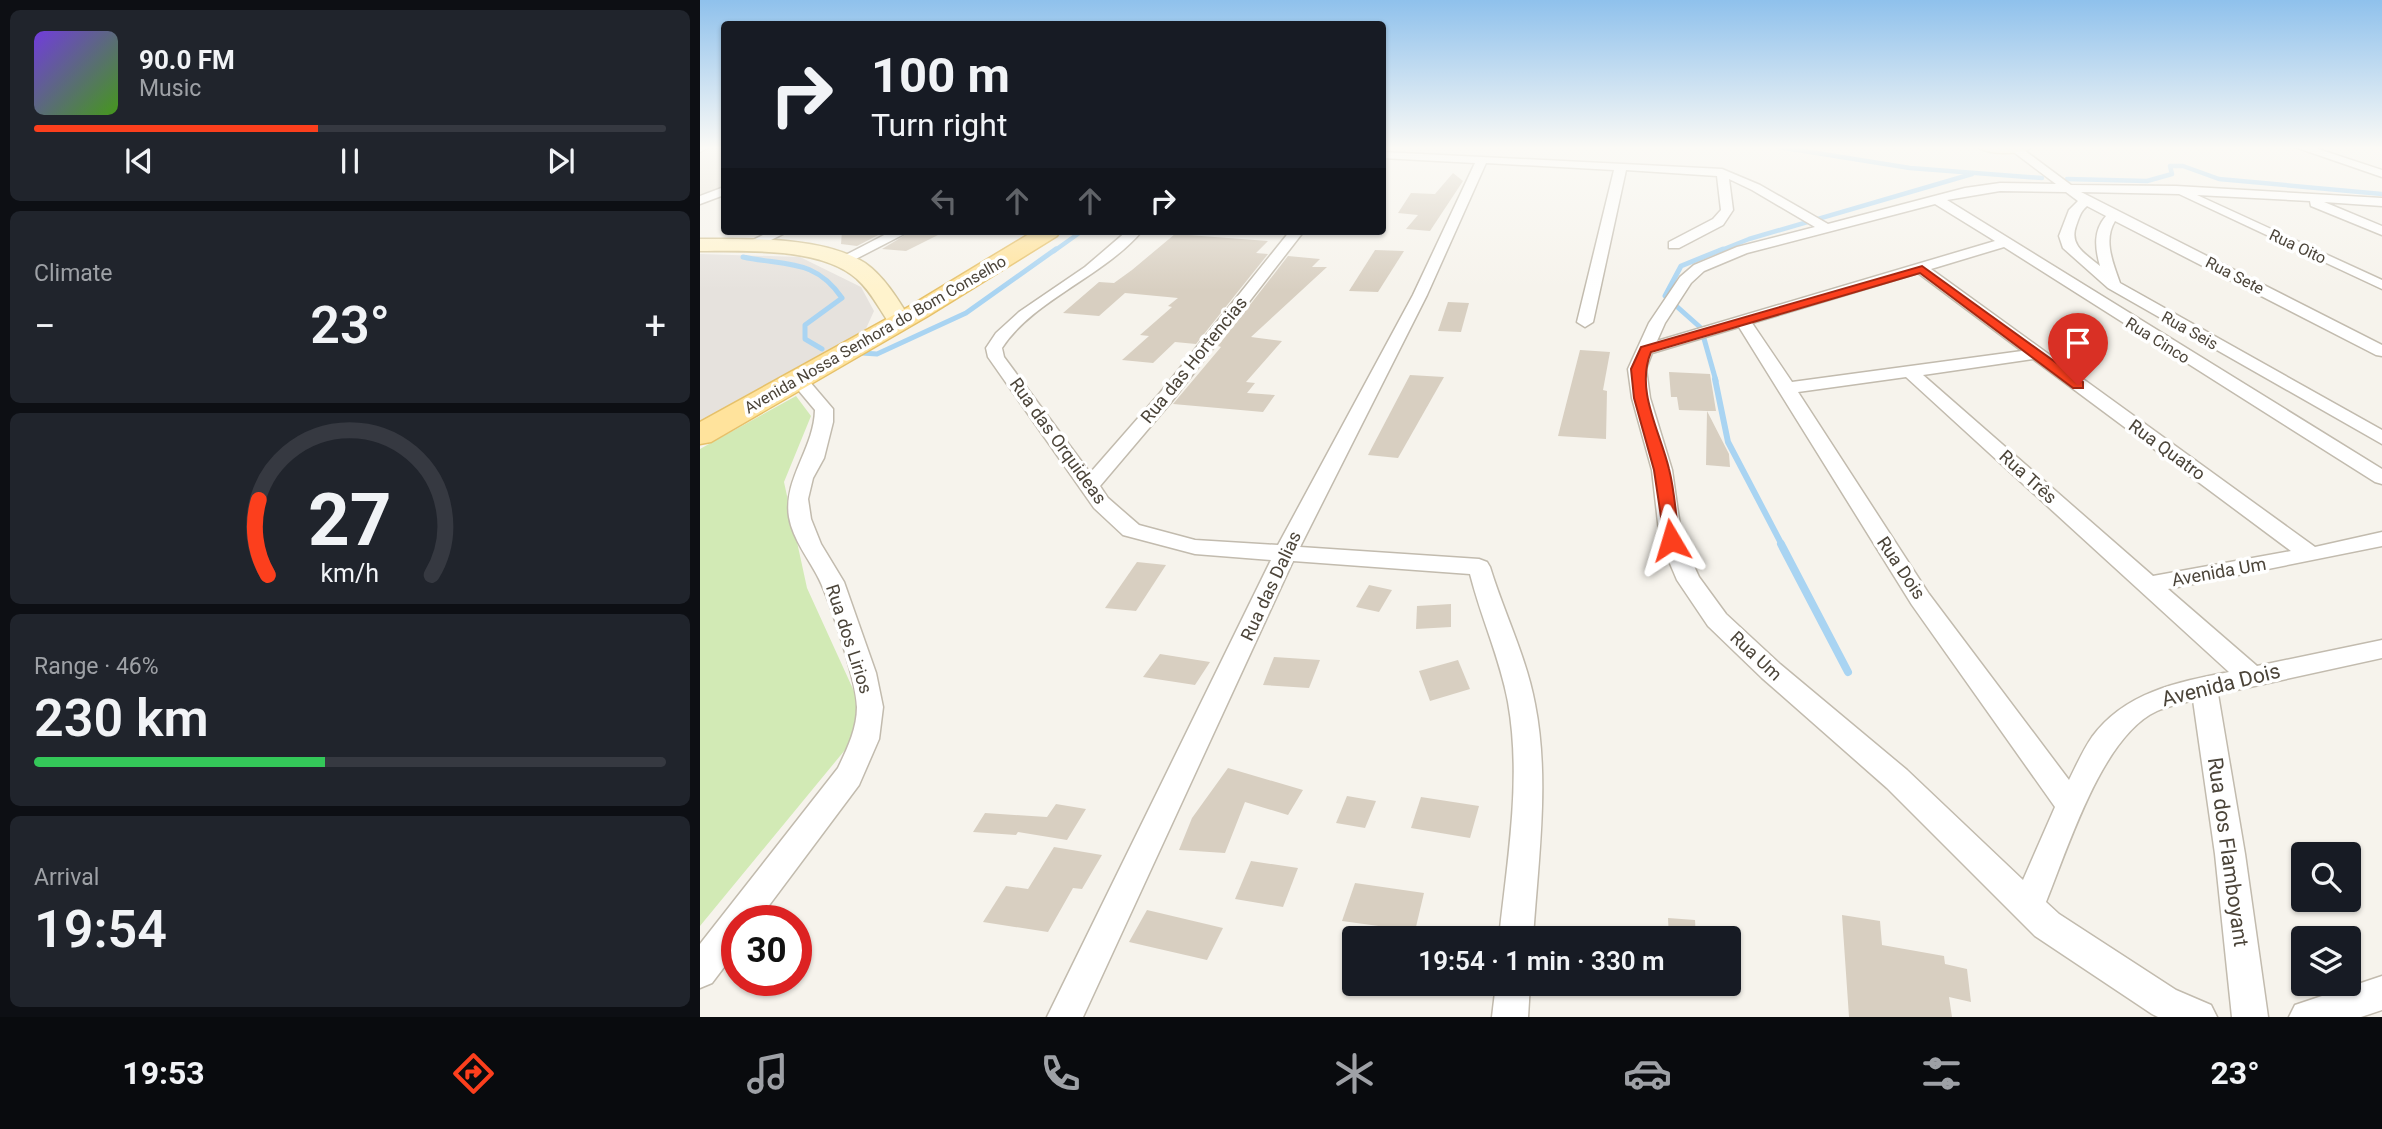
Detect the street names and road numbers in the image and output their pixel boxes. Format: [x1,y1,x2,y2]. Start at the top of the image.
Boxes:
street label: Rua Oito [2266,225,2329,268]
street label: Avenida Nossa Senhora do Bom Conselho [741,251,1009,417]
street label: Rua Sete [2202,253,2267,298]
street label: Rua das Hortencias [1136,292,1251,427]
street label: Rua Seis [2158,307,2221,354]
street label: Rua Cinco [2122,313,2193,368]
street label: Rua das Orquideas [1006,374,1111,508]
street label: Rua Quatro [2125,415,2210,484]
street label: Rua Três [1995,445,2061,508]
street label: Rua das Dalias [1236,528,1305,644]
street label: Rua Dois [1873,532,1930,603]
street label: Avenida Um [2170,553,2268,590]
street label: Rua dos Lirios [822,582,877,696]
street label: Rua Um [1726,627,1786,685]
street label: Avenida Dois [2159,659,2283,711]
street label: Rua dos Flamboyant [2203,756,2253,948]

